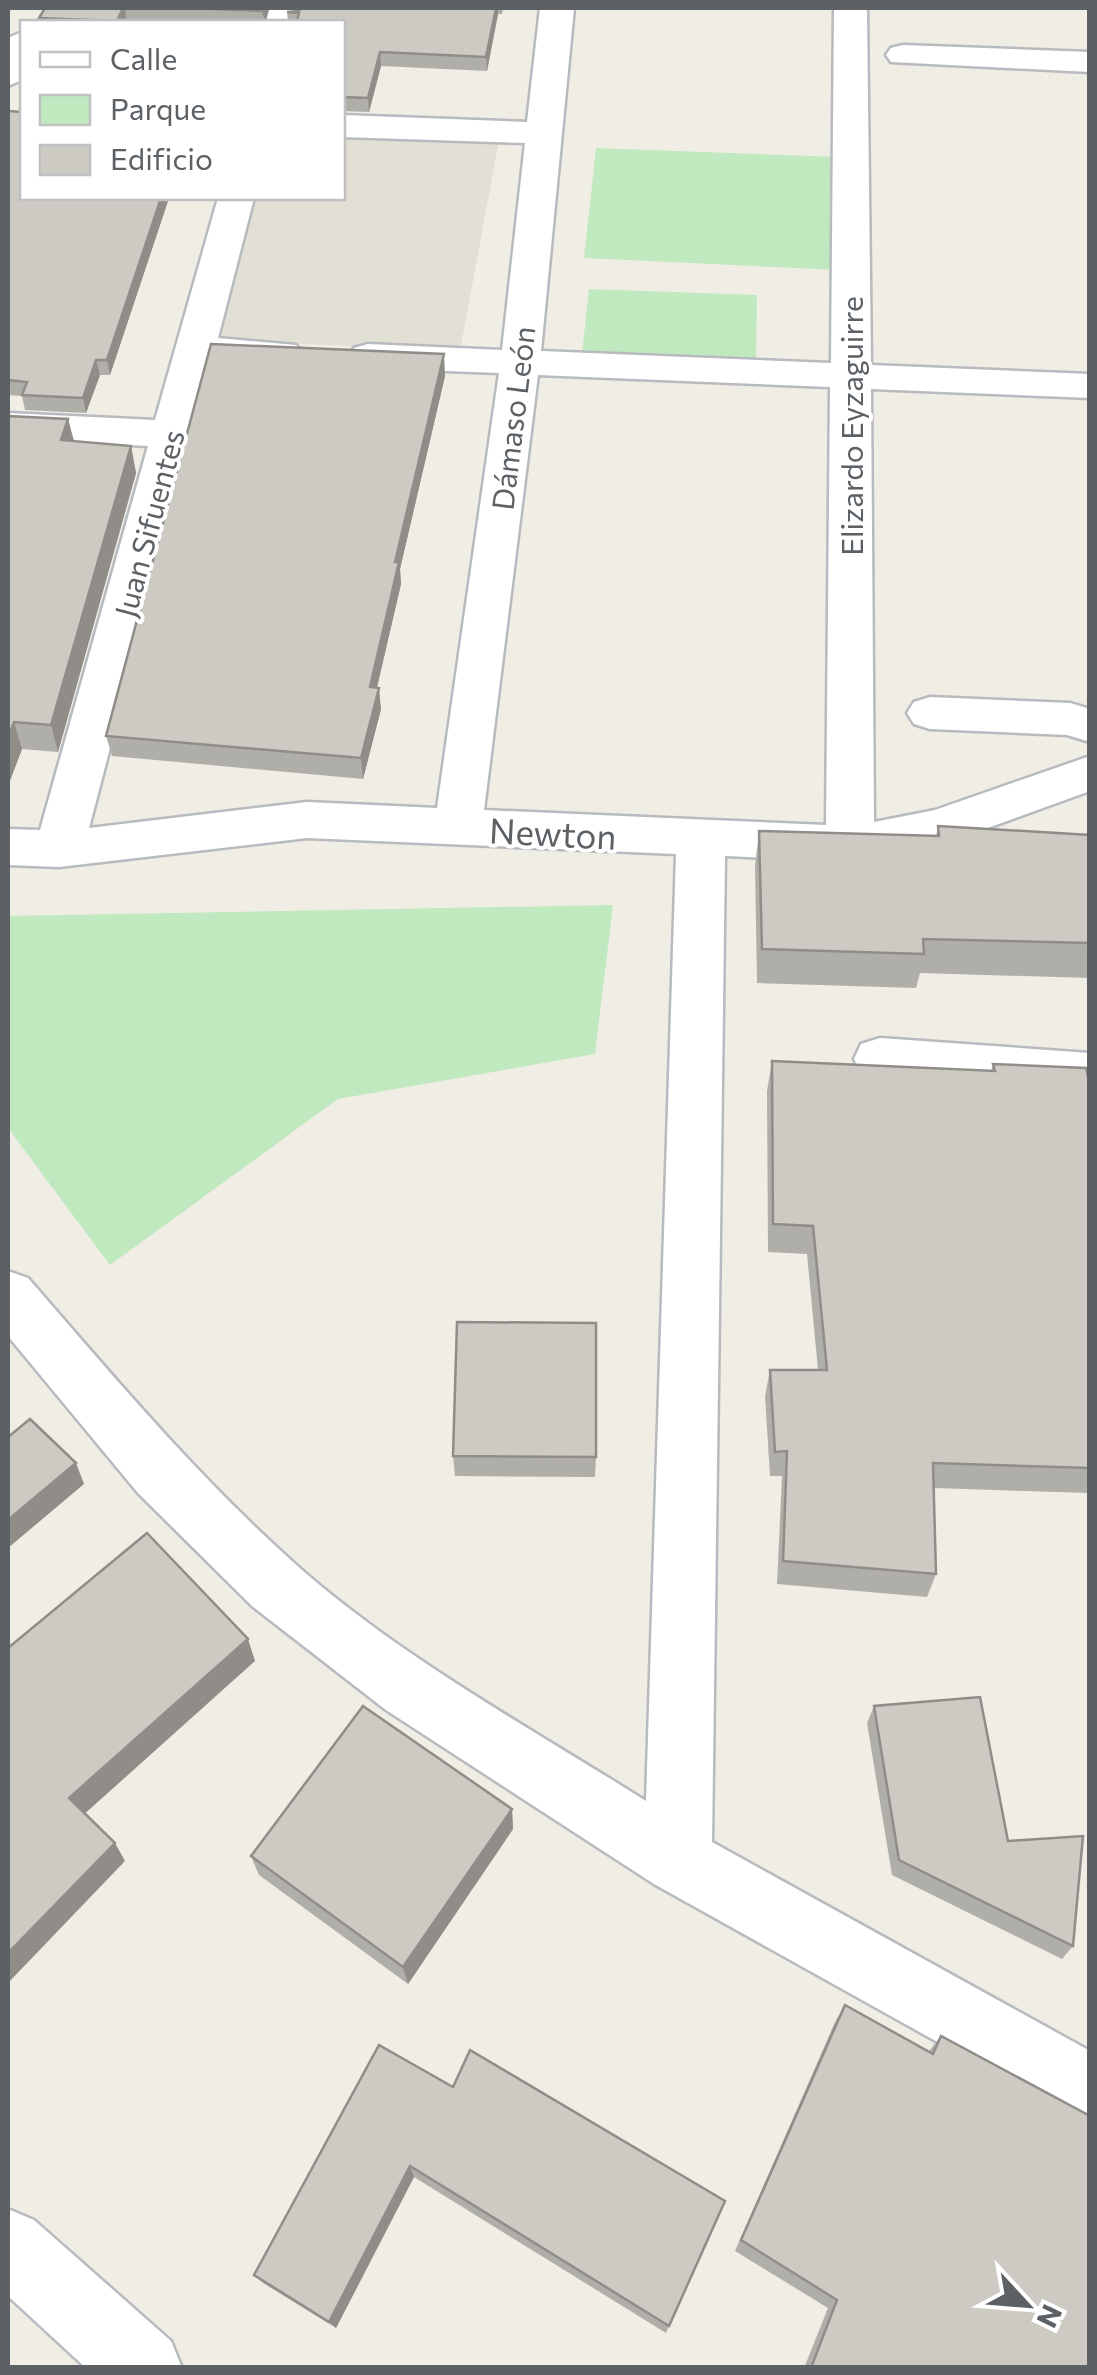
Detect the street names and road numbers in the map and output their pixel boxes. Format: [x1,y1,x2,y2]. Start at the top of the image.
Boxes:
street label: Elizardo Eyzaguirre [832,296,869,556]
street label: Dámaso León [482,324,542,512]
street label: Juan Sifuentes [105,425,191,621]
street label: Newton [488,807,618,857]

